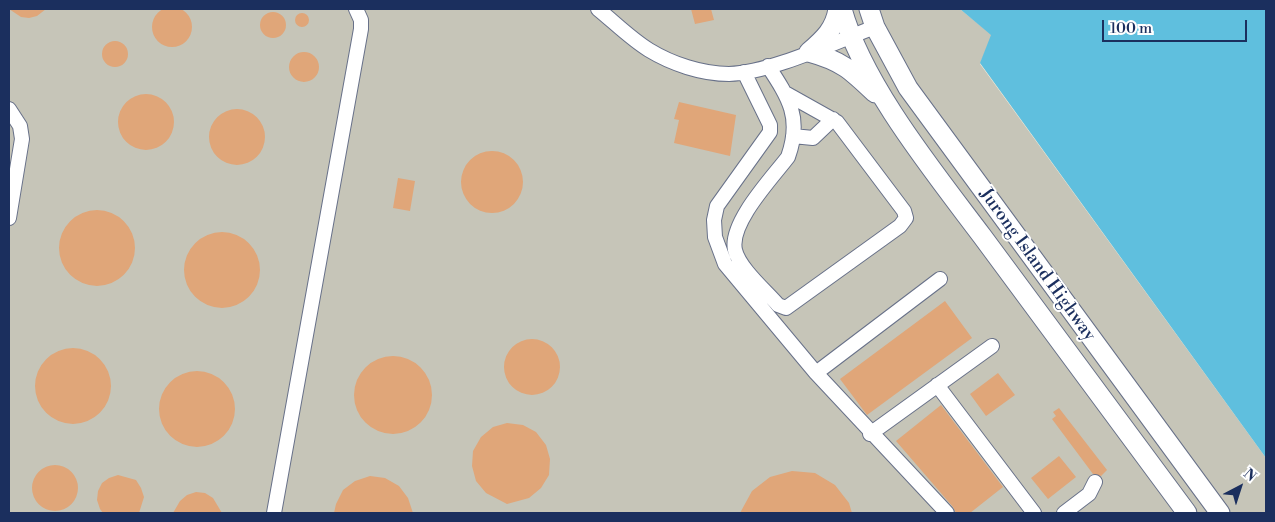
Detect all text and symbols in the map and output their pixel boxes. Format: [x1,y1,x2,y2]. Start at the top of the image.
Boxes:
scale bar [1105,10,1250,42]
text: 100 m [1110,19,1152,38]
street label: Jurong Island Highway [974,184,1100,346]
north arrow [1215,462,1265,512]
text: N [1240,465,1260,486]

